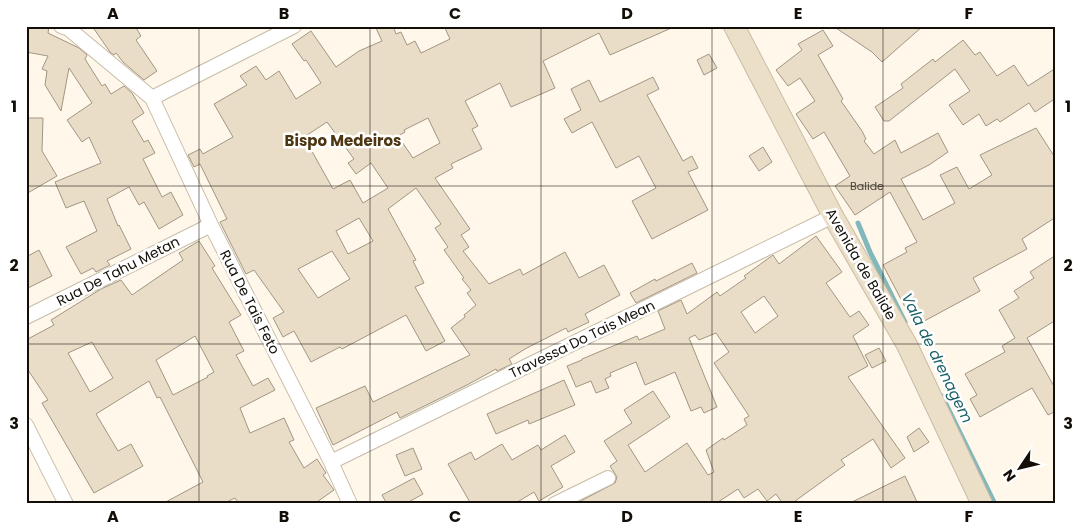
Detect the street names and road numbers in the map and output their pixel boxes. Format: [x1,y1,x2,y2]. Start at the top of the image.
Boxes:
street label: Avenida de Balide [821,204,901,324]
street label: Rua De Tahu Metan [53,231,183,311]
street label: Rua De Tais Feto [215,247,285,357]
street label: Travessa Do Tais Mean [506,295,658,383]

